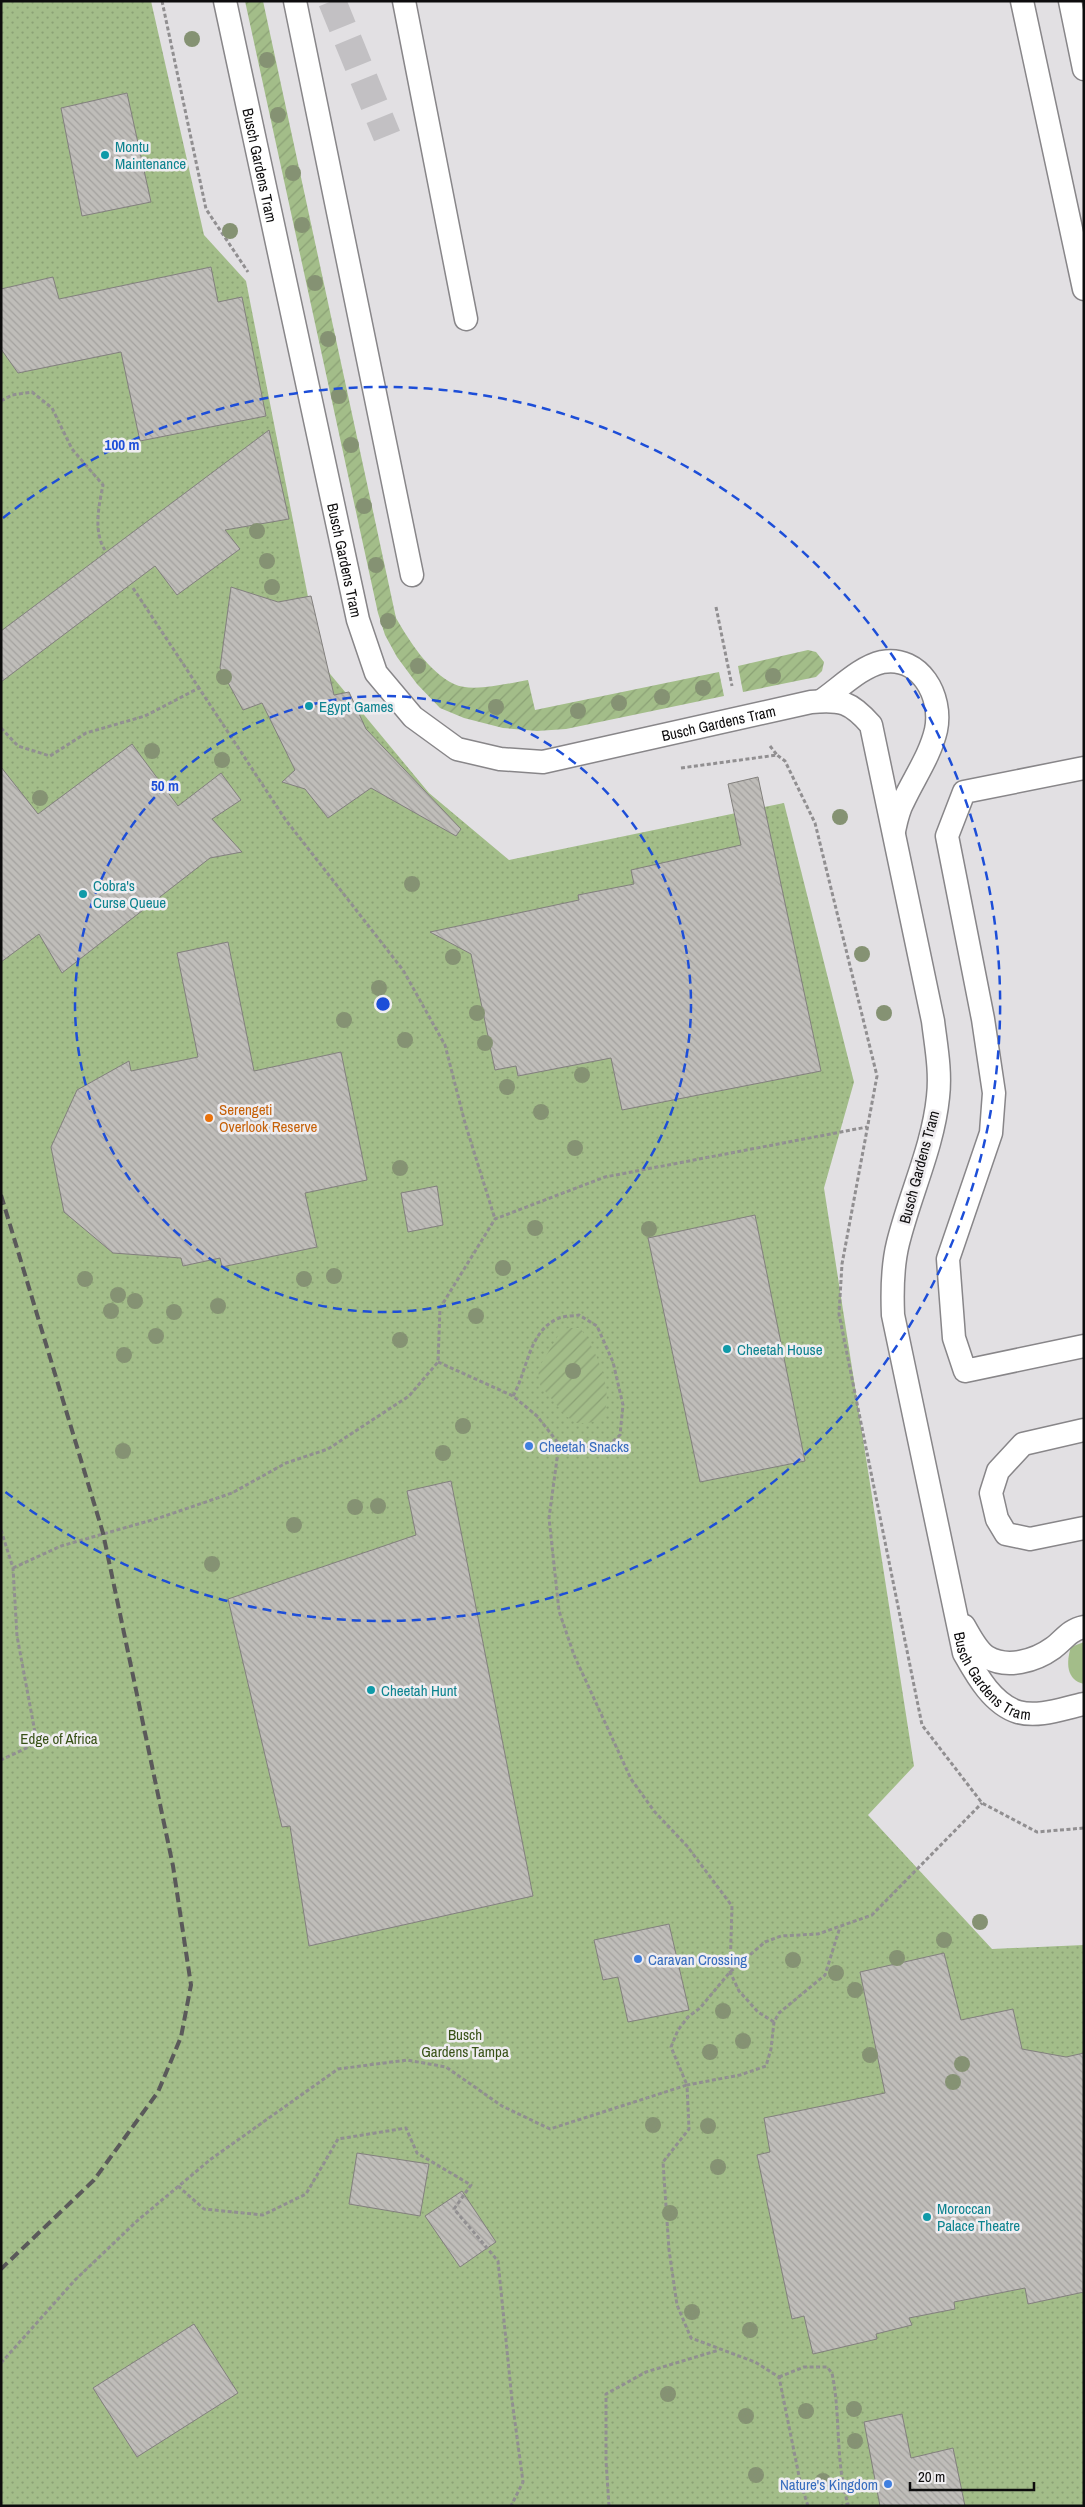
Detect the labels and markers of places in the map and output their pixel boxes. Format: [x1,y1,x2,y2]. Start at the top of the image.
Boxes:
place label: Montu Maintenance [115,136,186,174]
marker: Montu Maintenance [99,149,111,161]
place label: Egypt Games [319,696,394,717]
marker: Egypt Games [303,700,315,712]
place label: Cobra's Curse Queue [93,875,166,913]
marker: Cobra's Curse Queue [77,888,89,900]
centre of rings [374,995,392,1013]
place label: Serengeti Overlook Reserve [219,1099,318,1137]
marker: Serengeti Overlook Reserve [203,1112,215,1124]
place label: Cheetah House [737,1339,823,1360]
marker: Cheetah House [721,1343,733,1355]
place label: Cheetah Snacks [539,1436,629,1457]
marker: Cheetah Snacks [523,1440,535,1452]
place label: Cheetah Hunt [381,1680,457,1701]
marker: Cheetah Hunt [365,1684,377,1696]
place label: Caravan Crossing [648,1949,747,1970]
marker: Caravan Crossing [632,1953,644,1965]
place label: Moroccan Palace Theatre [937,2198,1020,2236]
marker: Moroccan Palace Theatre [921,2211,933,2223]
place label: Nature's Kingdom [780,2474,878,2495]
marker: Nature's Kingdom [882,2478,894,2490]

